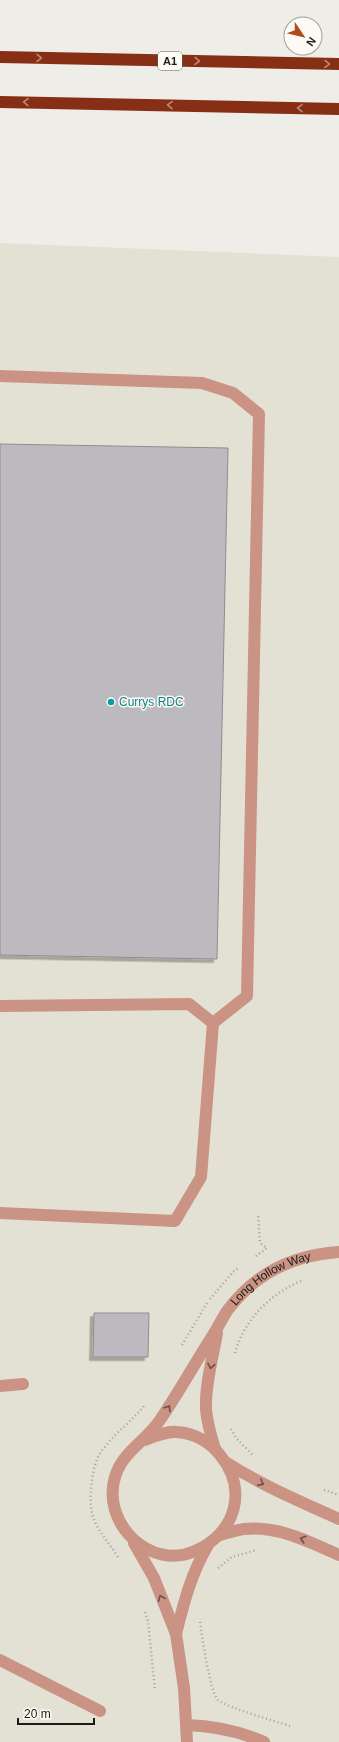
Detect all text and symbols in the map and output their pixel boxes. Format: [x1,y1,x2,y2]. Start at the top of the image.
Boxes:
north arrow [283,16,323,56]
text: N [304,35,318,48]
road number: A1 [158,52,182,70]
one-way arrow [36,54,42,62]
one-way arrow [194,57,200,65]
one-way arrow [324,60,330,68]
one-way arrow [23,98,29,106]
one-way arrow [167,101,173,109]
one-way arrow [297,104,303,112]
place label: Currys RDC [119,695,184,709]
marker: Currys RDC [106,697,116,707]
street label: Long Hollow Way [227,1249,312,1308]
one-way arrow [207,1363,216,1369]
one-way arrow [163,1405,170,1412]
one-way arrow [256,1478,264,1486]
one-way arrow [300,1535,307,1544]
one-way arrow [158,1595,166,1602]
scale bar [18,1700,94,1726]
text: 20 m [24,1707,51,1721]

